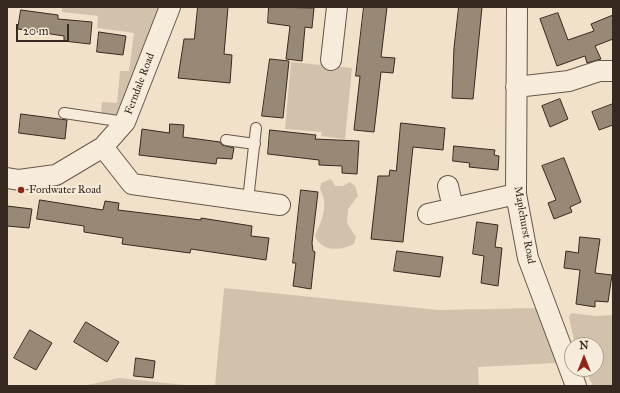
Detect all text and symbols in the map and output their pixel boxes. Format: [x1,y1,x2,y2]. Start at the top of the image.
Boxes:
scale bar [18,16,71,42]
text: 20 m [23,24,49,38]
street label: Ferndale Road [122,51,158,117]
place label: Fordwater Road [29,183,101,197]
marker: Fordwater Road [16,185,26,195]
street label: Maplehurst Road [511,185,537,265]
north arrow [564,337,604,377]
text: N [579,339,589,352]

